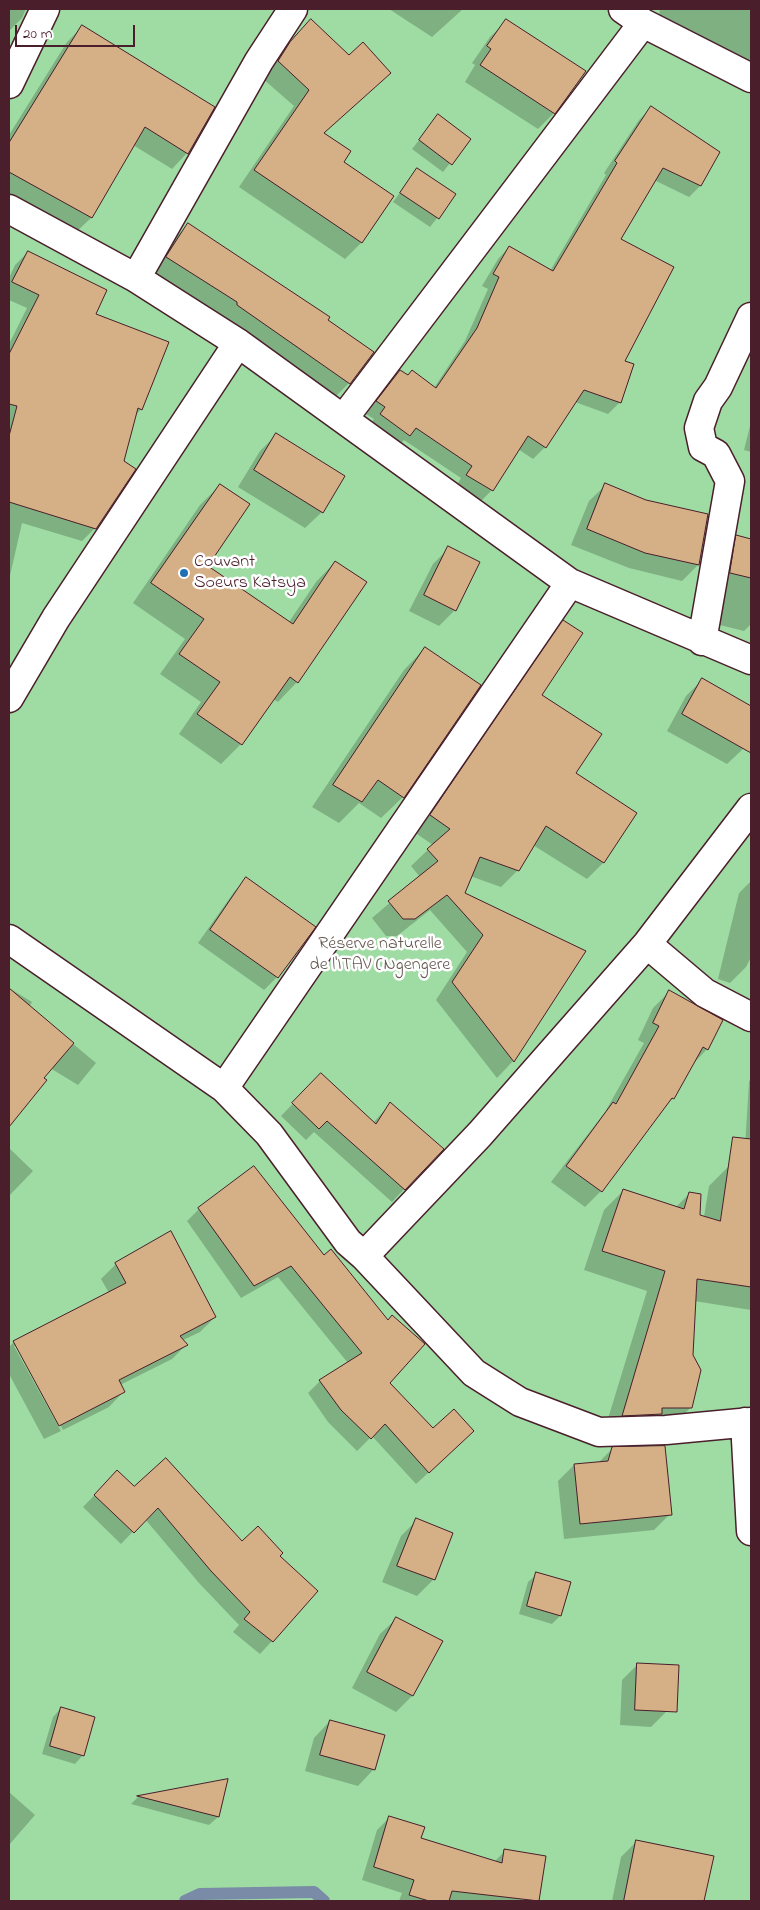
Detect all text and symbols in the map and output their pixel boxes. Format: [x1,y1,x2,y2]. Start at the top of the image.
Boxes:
scale bar [18,15,138,47]
text: 20 m [23,23,52,45]
place label: Couvant Soeurs Katsya [194,552,306,594]
marker: Couvant Soeurs Katsya [178,567,190,579]
park label: Réserve naturelle de l'ITAV (Ngengere [310,934,450,976]

